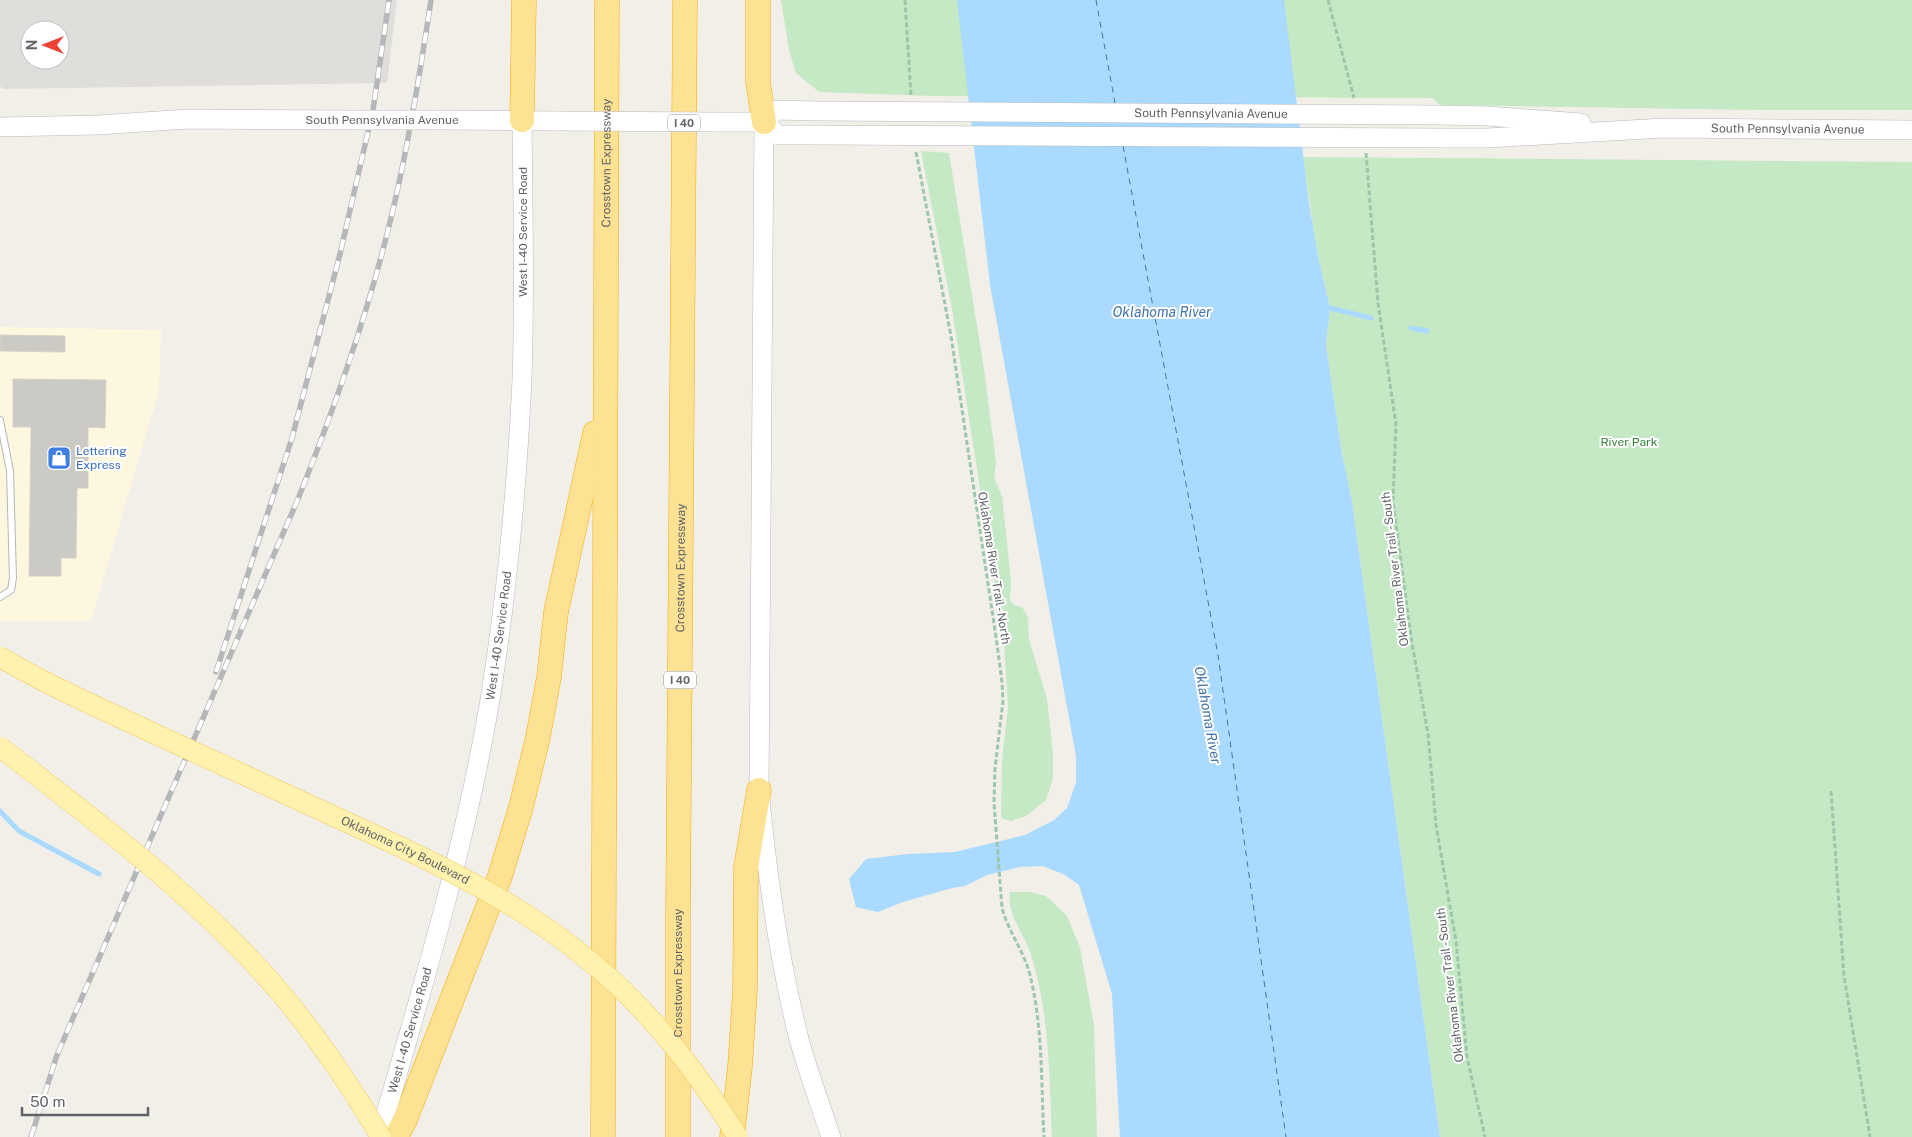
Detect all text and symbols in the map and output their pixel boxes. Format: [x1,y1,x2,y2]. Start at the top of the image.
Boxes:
north arrow [20,20,70,70]
text: N [24,40,40,50]
street label: Crosstown Expressway [599,98,614,227]
street label: South Pennsylvania Avenue [1134,106,1288,121]
street label: South Pennsylvania Avenue [305,113,459,127]
road number: I 40 [668,115,700,132]
street label: South Pennsylvania Avenue [1711,121,1865,137]
street label: West I-40 Service Road [516,167,530,297]
water label: Oklahoma River [1113,304,1212,320]
park label: River Park [1601,435,1658,449]
place label: Lettering Express [76,444,127,472]
shop icon: Lettering Express [46,445,72,471]
street label: Oklahoma River Trail - North [975,491,1013,645]
street label: Oklahoma River Trail - South [1379,491,1411,647]
street label: Crosstown Expressway [673,503,688,633]
street label: West I-40 Service Road [483,570,514,701]
water label: Oklahoma River [1192,665,1225,766]
road number: I 40 [664,672,696,688]
street label: Oklahoma City Boulevard [339,813,472,887]
street label: Oklahoma River Trail - South [1434,907,1466,1063]
street label: Crosstown Expressway [671,908,685,1037]
street label: West I-40 Service Road [385,966,435,1095]
scale bar [22,1084,149,1116]
text: 50 m [30,1093,65,1110]

